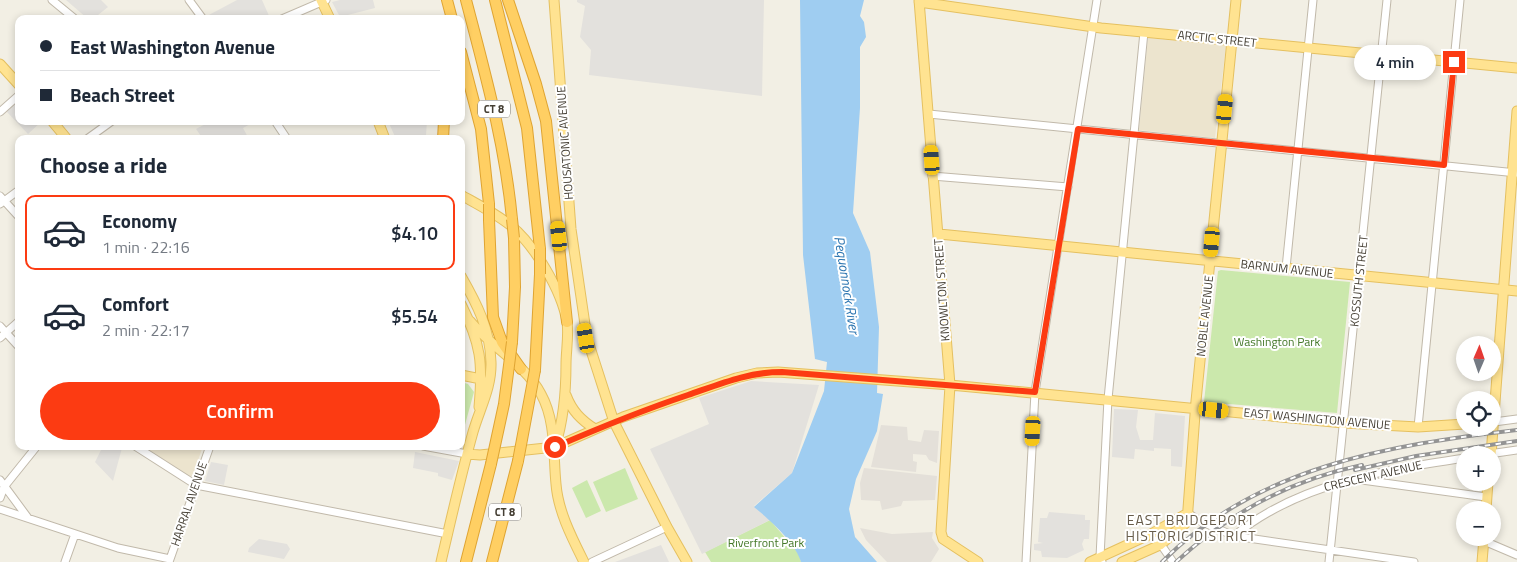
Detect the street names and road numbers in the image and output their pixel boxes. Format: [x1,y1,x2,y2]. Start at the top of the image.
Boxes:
street label: ARCTIC STREET [1177,25,1258,52]
street label: HOUSATONIC AVENUE [551,85,578,200]
road number: CT 8 [478,100,510,118]
street label: KOSSUTH STREET [1344,233,1373,328]
street label: KNOWLTON STREET [928,238,955,342]
street label: BARNUM AVENUE [1240,254,1335,283]
street label: NOBLE AVENUE [1191,274,1218,357]
street label: EAST WASHINGTON AVENUE [1243,403,1392,434]
street label: CRESCENT AVENUE [1322,455,1424,496]
street label: HARRAL AVENUE [165,459,212,549]
road number: CT 8 [489,504,521,520]

